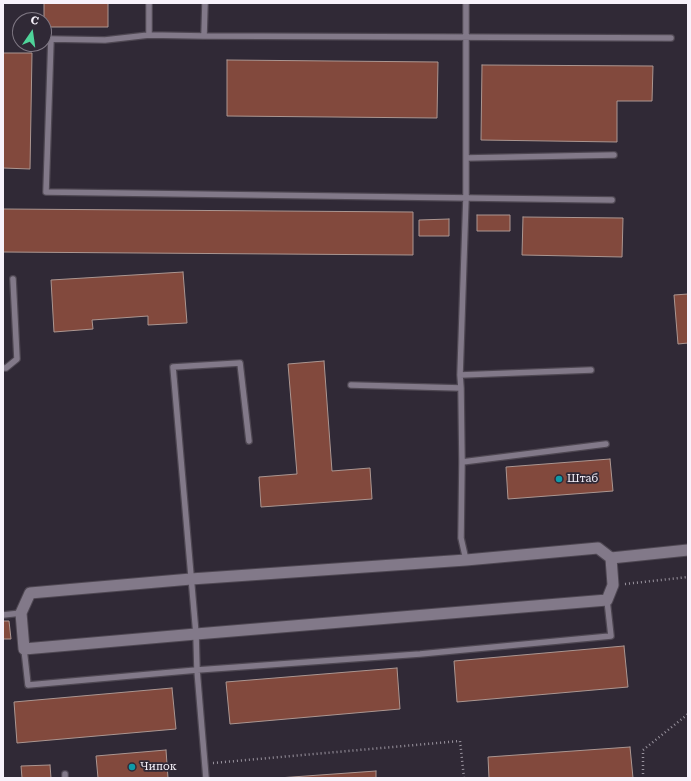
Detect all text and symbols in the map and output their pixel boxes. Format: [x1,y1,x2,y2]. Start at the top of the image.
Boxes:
north arrow [12,12,52,52]
text: С [29,14,40,28]
place label: Штаб [567,472,598,486]
marker: Штаб [554,474,564,484]
place label: Чипок [140,760,177,774]
marker: Чипок [127,762,137,772]

